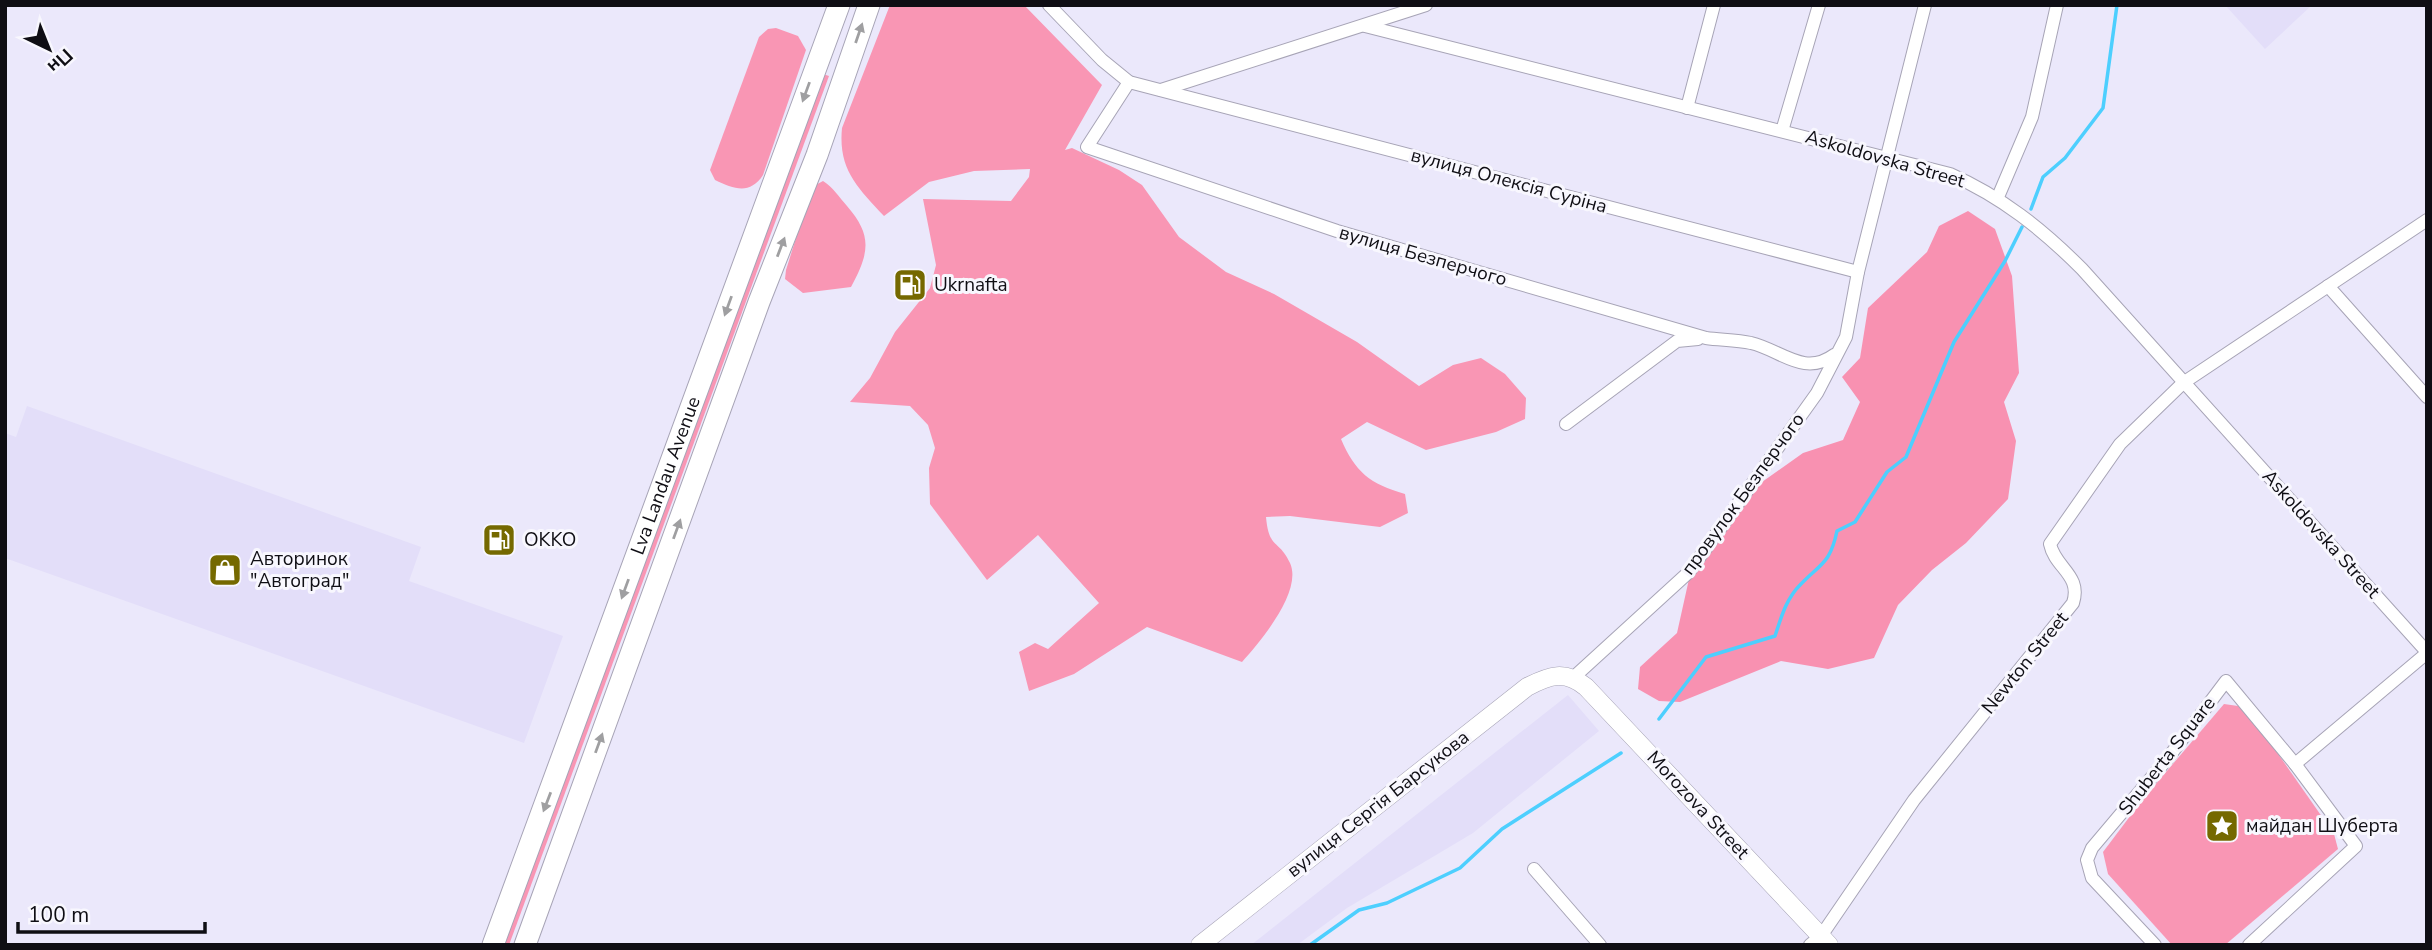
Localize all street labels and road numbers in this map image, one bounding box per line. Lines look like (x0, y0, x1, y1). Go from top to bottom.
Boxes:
street label: Askoldovska Street (1802, 124, 1968, 194)
street label: вулиця Олексія Суріна (1408, 142, 1610, 220)
street label: вулиця Безперчого (1336, 220, 1510, 292)
street label: Lva Landau Avenue (625, 393, 707, 558)
street label: провулок Безперчого (1675, 408, 1811, 580)
street label: Askoldovska Street (2256, 464, 2386, 604)
street label: Newton Street (1976, 606, 2075, 720)
street label: Shuberta Square (2113, 691, 2221, 821)
street label: вулиця Сергія Барсукова (1281, 725, 1475, 883)
street label: Morozova Street (1641, 745, 1755, 865)

